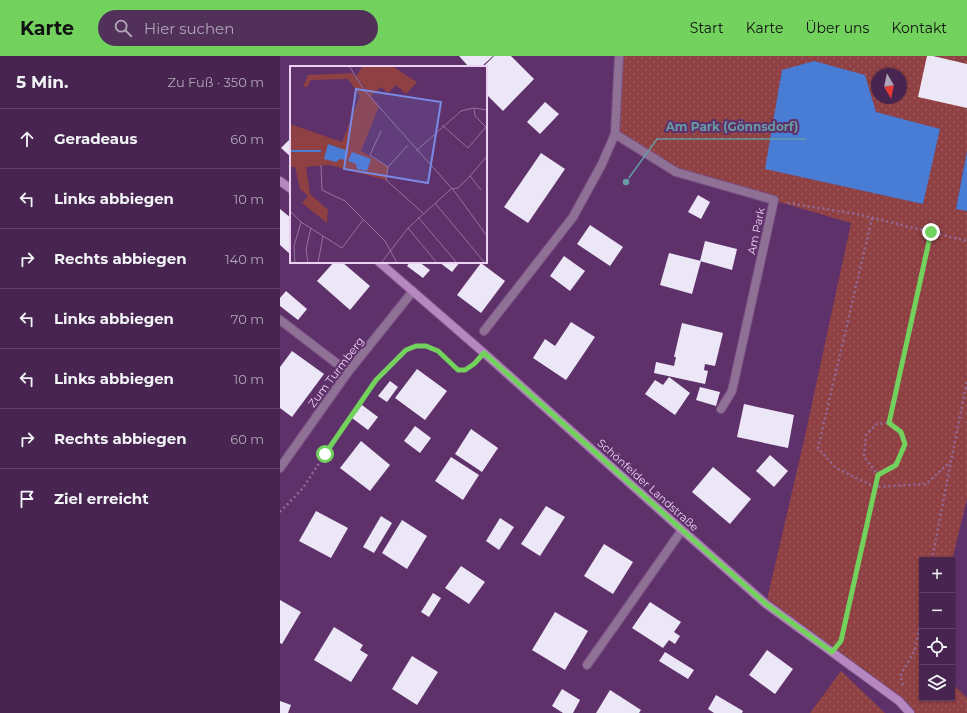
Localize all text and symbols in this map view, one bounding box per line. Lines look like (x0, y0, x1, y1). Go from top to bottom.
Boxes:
search box (98, 10, 378, 46)
text: Karte (20, 17, 74, 40)
icon: search (112, 17, 134, 39)
text: Hier suchen (144, 19, 234, 38)
text: Start (690, 19, 724, 37)
text: Karte (746, 19, 783, 37)
text: Über uns (805, 19, 869, 37)
text: Kontakt (891, 19, 947, 37)
inset map (290, 66, 487, 263)
north arrow (871, 68, 907, 104)
text: 5 Min. (16, 72, 68, 92)
text: Zu Fuß · 350 m (168, 74, 264, 90)
callout: Am Park (Gönnsdorf) (657, 115, 806, 139)
text: Am Park (Gönnsdorf) (665, 119, 798, 134)
icon: ahead (16, 128, 38, 150)
text: Geradeaus (54, 129, 137, 148)
text: 60 m (230, 131, 264, 147)
icon: left (16, 188, 38, 210)
text: Links abbiegen (54, 189, 174, 208)
text: 10 m (234, 191, 264, 207)
street label: Am Park (744, 206, 768, 256)
route end (922, 223, 940, 241)
icon: right (16, 248, 38, 270)
text: Rechts abbiegen (54, 249, 187, 268)
text: 140 m (225, 251, 264, 267)
icon: left (16, 308, 38, 330)
text: Links abbiegen (54, 309, 174, 328)
text: 70 m (231, 311, 264, 327)
street label: Zum Turmberg (305, 334, 367, 410)
icon: left (16, 368, 38, 390)
text: Links abbiegen (54, 369, 174, 388)
text: 10 m (234, 371, 264, 387)
icon: right (16, 428, 38, 450)
text: Rechts abbiegen (54, 429, 187, 448)
text: 60 m (230, 431, 264, 447)
street label: Schönfelder Landstraße (594, 436, 702, 534)
route start (316, 445, 334, 463)
icon: arrive (16, 488, 38, 510)
text: Ziel erreicht (54, 489, 149, 508)
map controls (919, 557, 955, 701)
button: + (919, 557, 955, 593)
button: − (919, 593, 955, 629)
button: locate (919, 629, 955, 665)
button: layers (919, 665, 955, 701)

